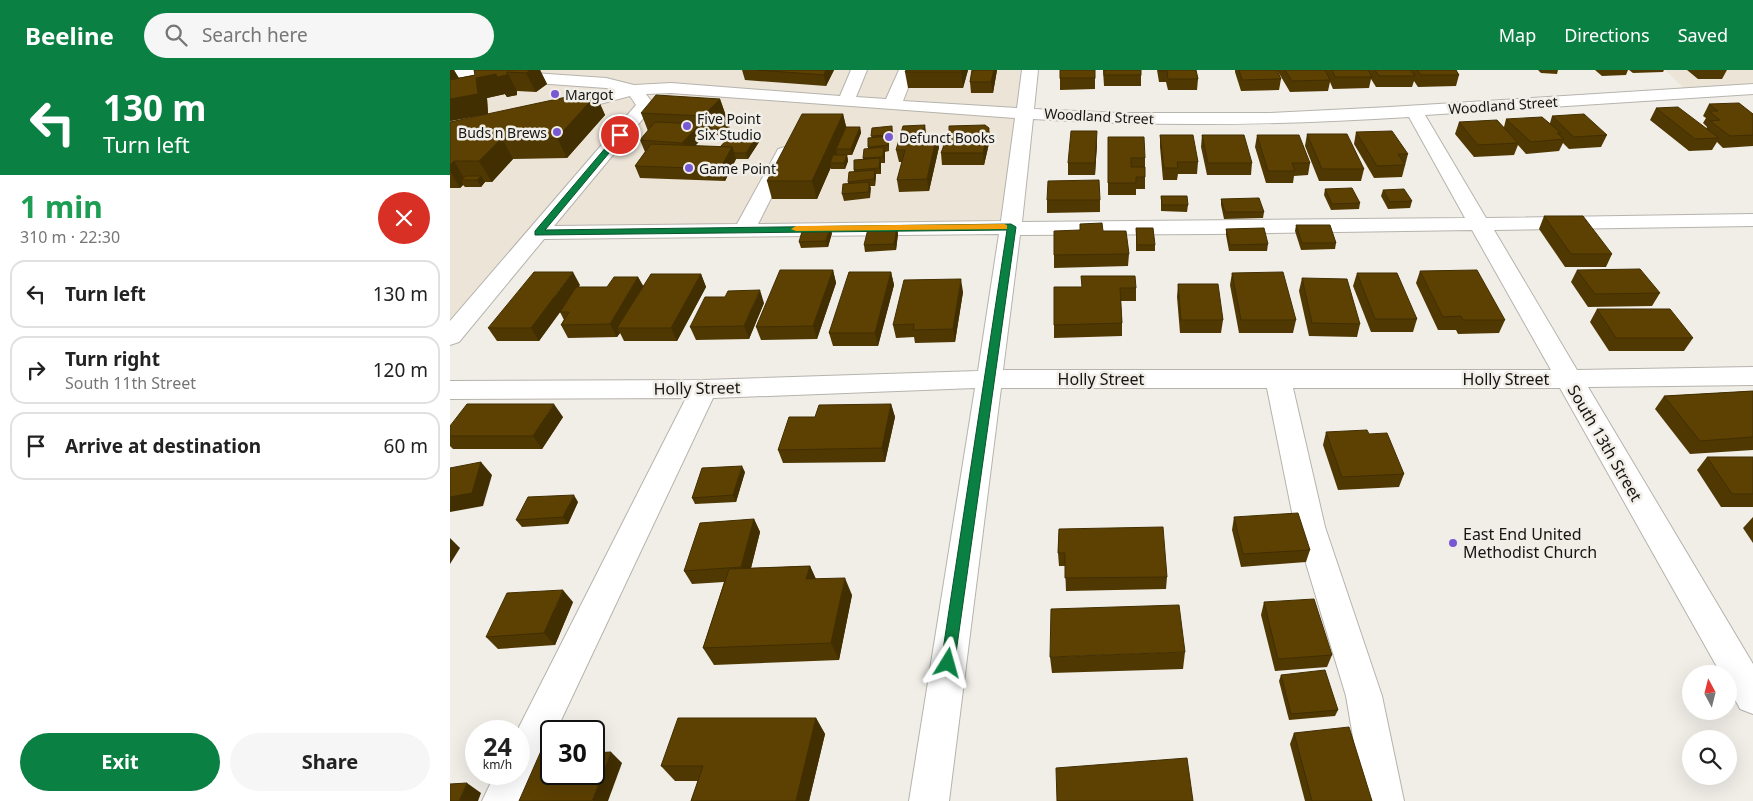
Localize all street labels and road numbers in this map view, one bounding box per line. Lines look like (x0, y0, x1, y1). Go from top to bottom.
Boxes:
street label: Woodland Street (1448, 92, 1558, 118)
street label: Woodland Street (1044, 104, 1154, 128)
street label: Holly Street (1058, 368, 1145, 390)
street label: Holly Street (1463, 368, 1550, 390)
street label: Holly Street (653, 376, 741, 400)
street label: South 13th Street (1563, 381, 1647, 505)

